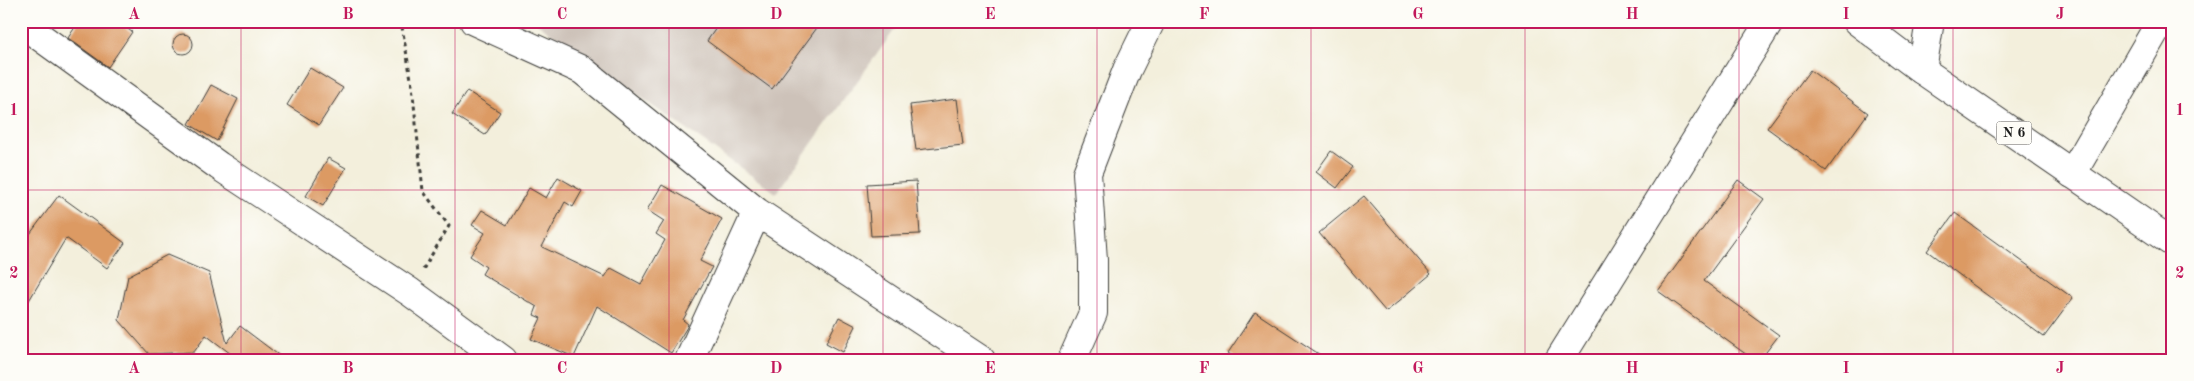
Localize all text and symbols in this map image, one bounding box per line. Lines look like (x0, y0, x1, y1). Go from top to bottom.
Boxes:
text: A (128, 7, 140, 23)
text: B (342, 7, 354, 23)
text: C (557, 7, 567, 23)
text: D (770, 7, 782, 23)
text: E (984, 7, 996, 23)
text: F (1199, 7, 1210, 23)
text: G (1412, 7, 1424, 23)
text: H (1625, 7, 1639, 23)
text: I (1842, 7, 1850, 23)
text: J (2056, 7, 2065, 23)
text: 1 (9, 103, 19, 119)
text: 1 (2175, 103, 2185, 119)
road number: N 6 (1996, 122, 2032, 144)
text: 2 (9, 266, 19, 282)
text: 2 (2175, 266, 2185, 282)
text: A (128, 361, 140, 377)
text: B (342, 361, 354, 377)
text: C (557, 361, 567, 377)
text: D (770, 361, 782, 377)
text: E (984, 361, 996, 377)
text: F (1199, 361, 1210, 377)
text: G (1412, 361, 1424, 377)
text: H (1625, 361, 1639, 377)
text: I (1842, 361, 1850, 377)
text: J (2056, 361, 2065, 377)

